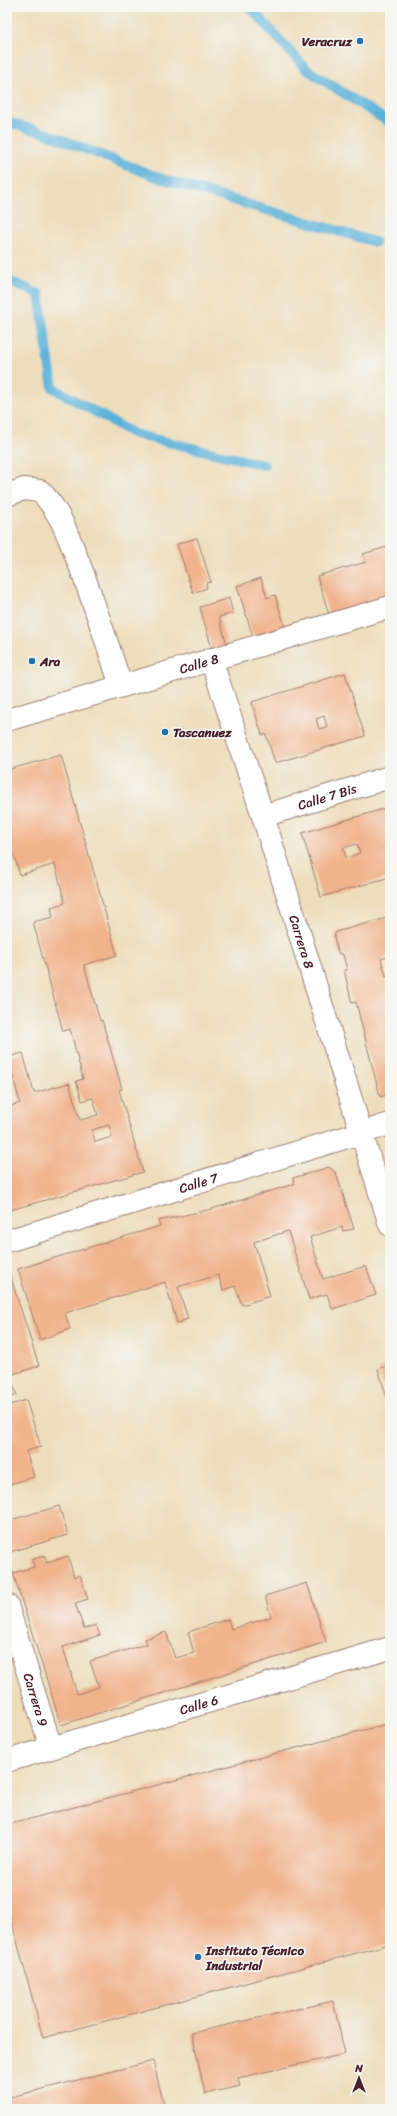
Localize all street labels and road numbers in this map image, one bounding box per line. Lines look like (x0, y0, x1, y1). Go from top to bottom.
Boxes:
street label: Calle 8 (176, 647, 221, 680)
street label: Calle 7 Bis (295, 776, 360, 816)
street label: Carrera 8 (283, 912, 321, 972)
street label: Calle 7 (176, 1165, 222, 1199)
street label: Carrera 9 (17, 1670, 55, 1729)
street label: Calle 6 (177, 1688, 221, 1721)

